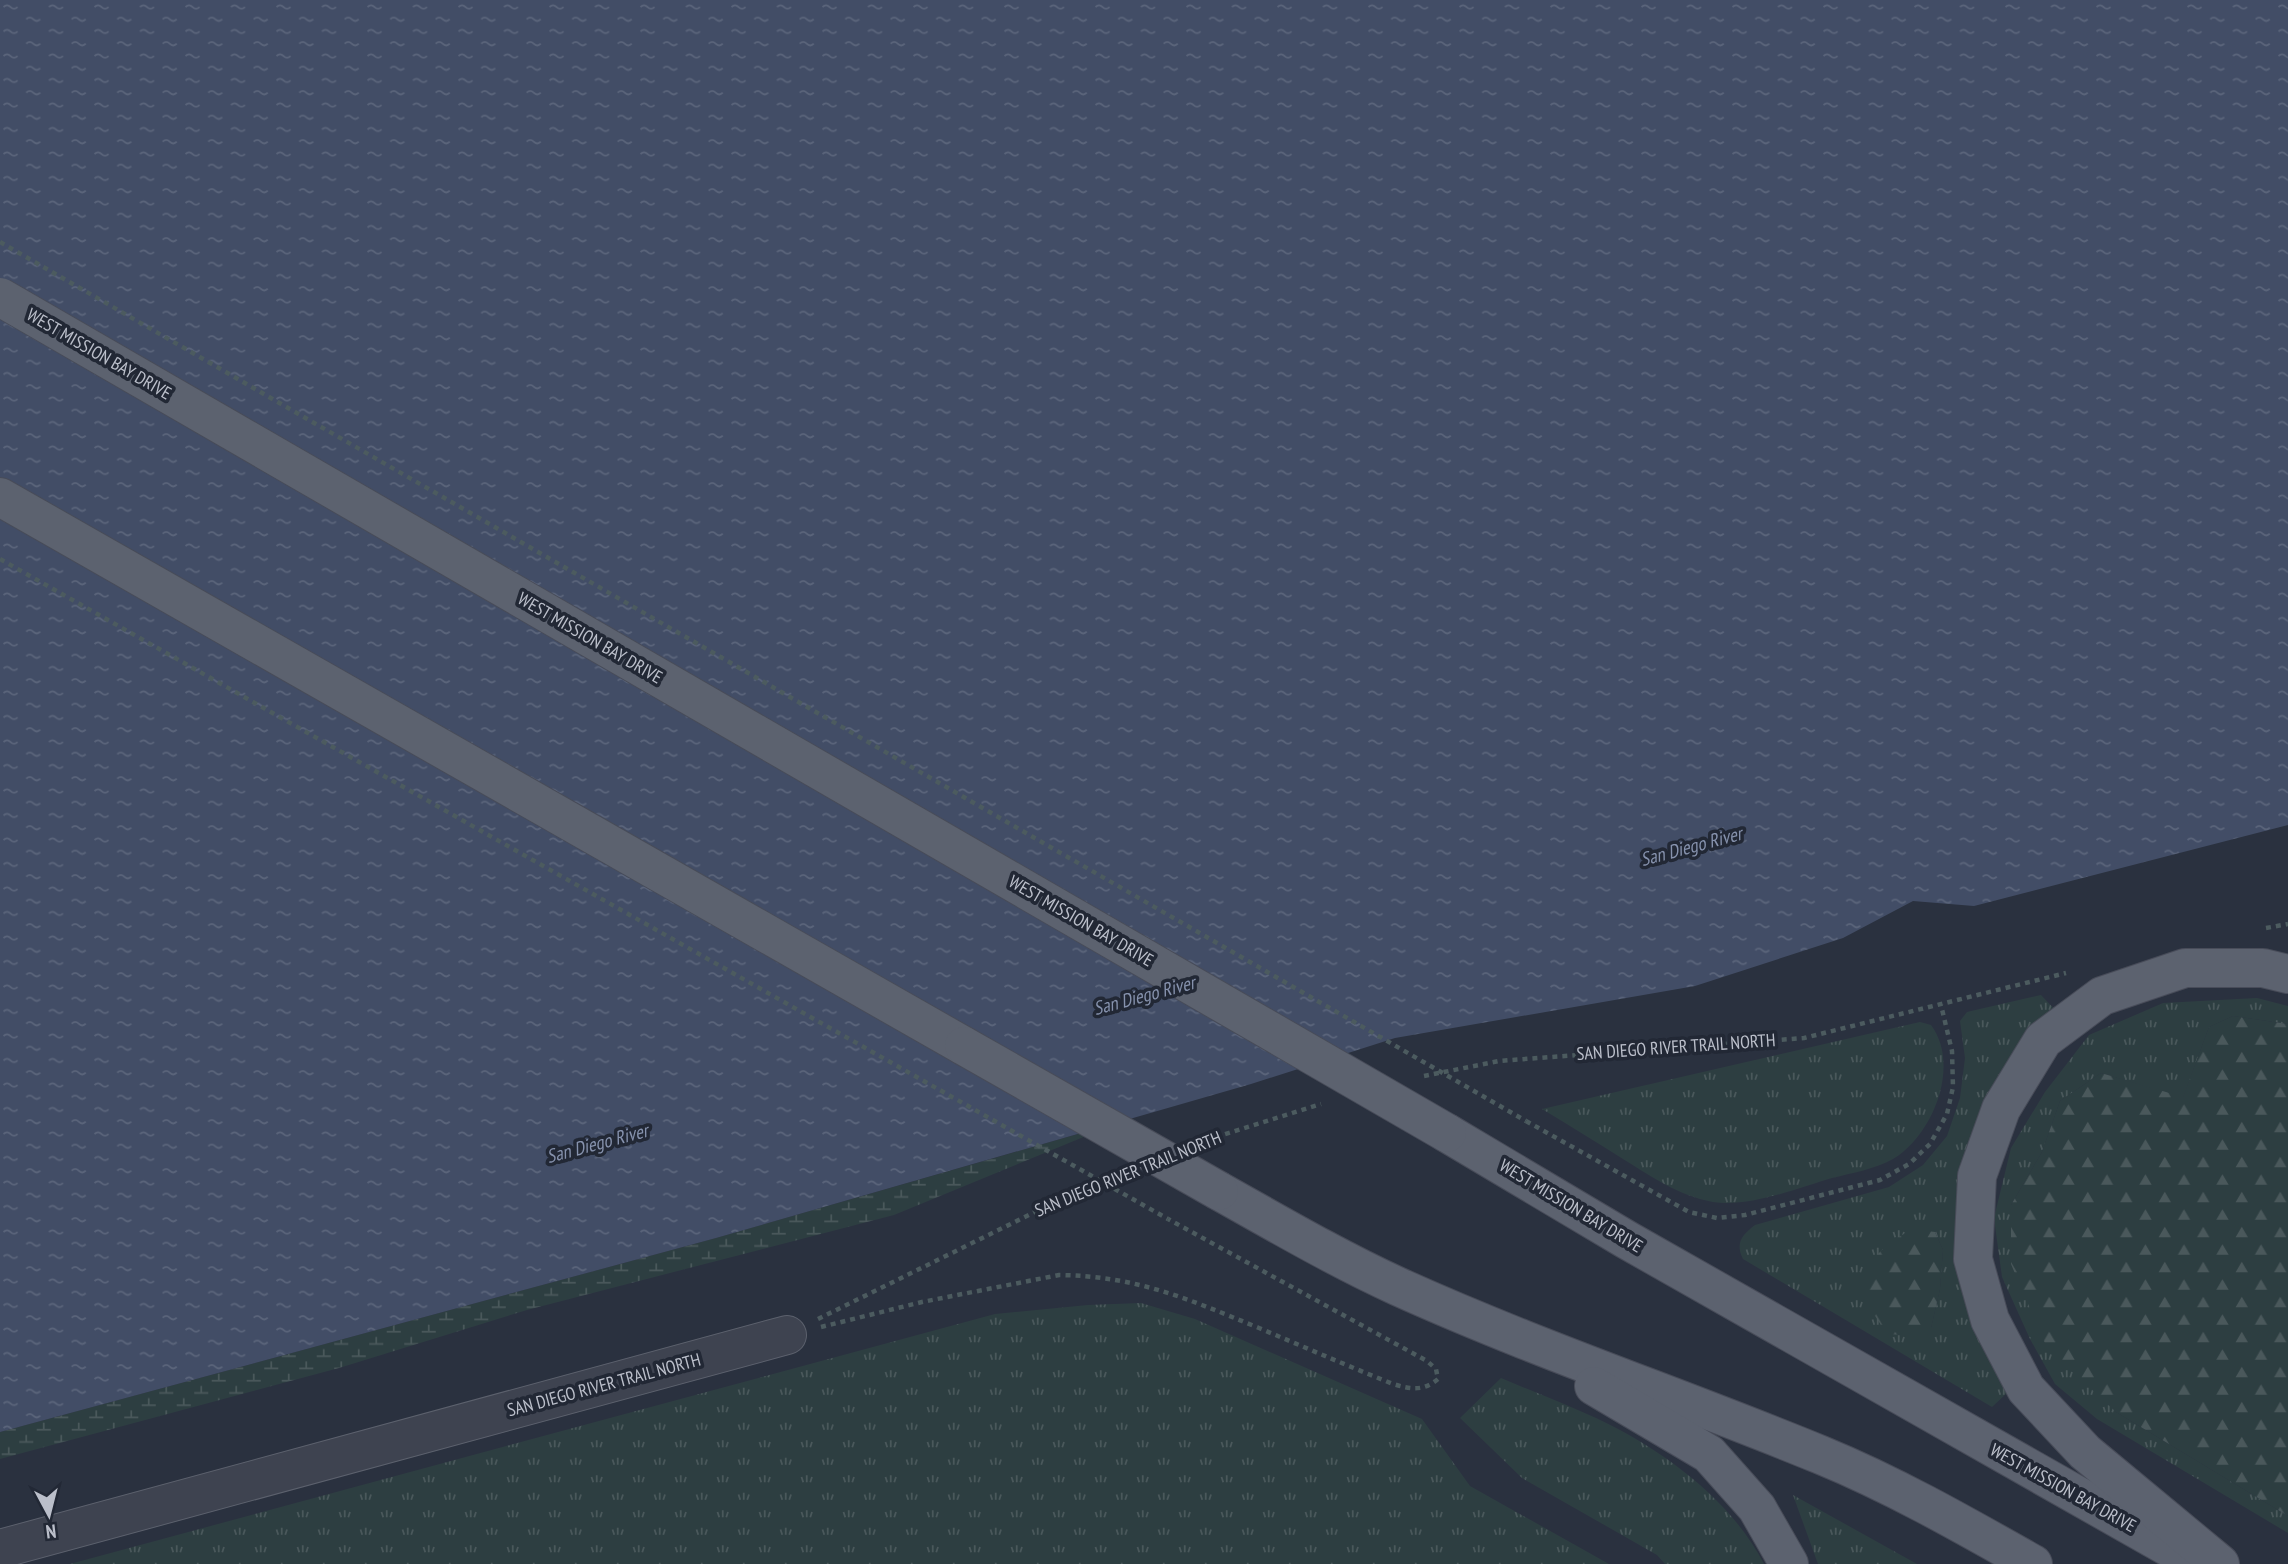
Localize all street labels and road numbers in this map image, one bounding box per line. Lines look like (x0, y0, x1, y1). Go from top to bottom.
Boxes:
street label: WEST MISSION BAY DRIVE (23, 303, 176, 404)
street label: WEST MISSION BAY DRIVE (514, 587, 667, 688)
street label: WEST MISSION BAY DRIVE (1005, 870, 1158, 971)
street label: SAN DIEGO RIVER TRAIL NORTH (1576, 1028, 1776, 1065)
street label: SAN DIEGO RIVER TRAIL NORTH (1031, 1126, 1224, 1222)
street label: WEST MISSION BAY DRIVE (1495, 1154, 1647, 1258)
street label: SAN DIEGO RIVER TRAIL NORTH (505, 1348, 703, 1421)
street label: WEST MISSION BAY DRIVE (1986, 1438, 2140, 1537)

